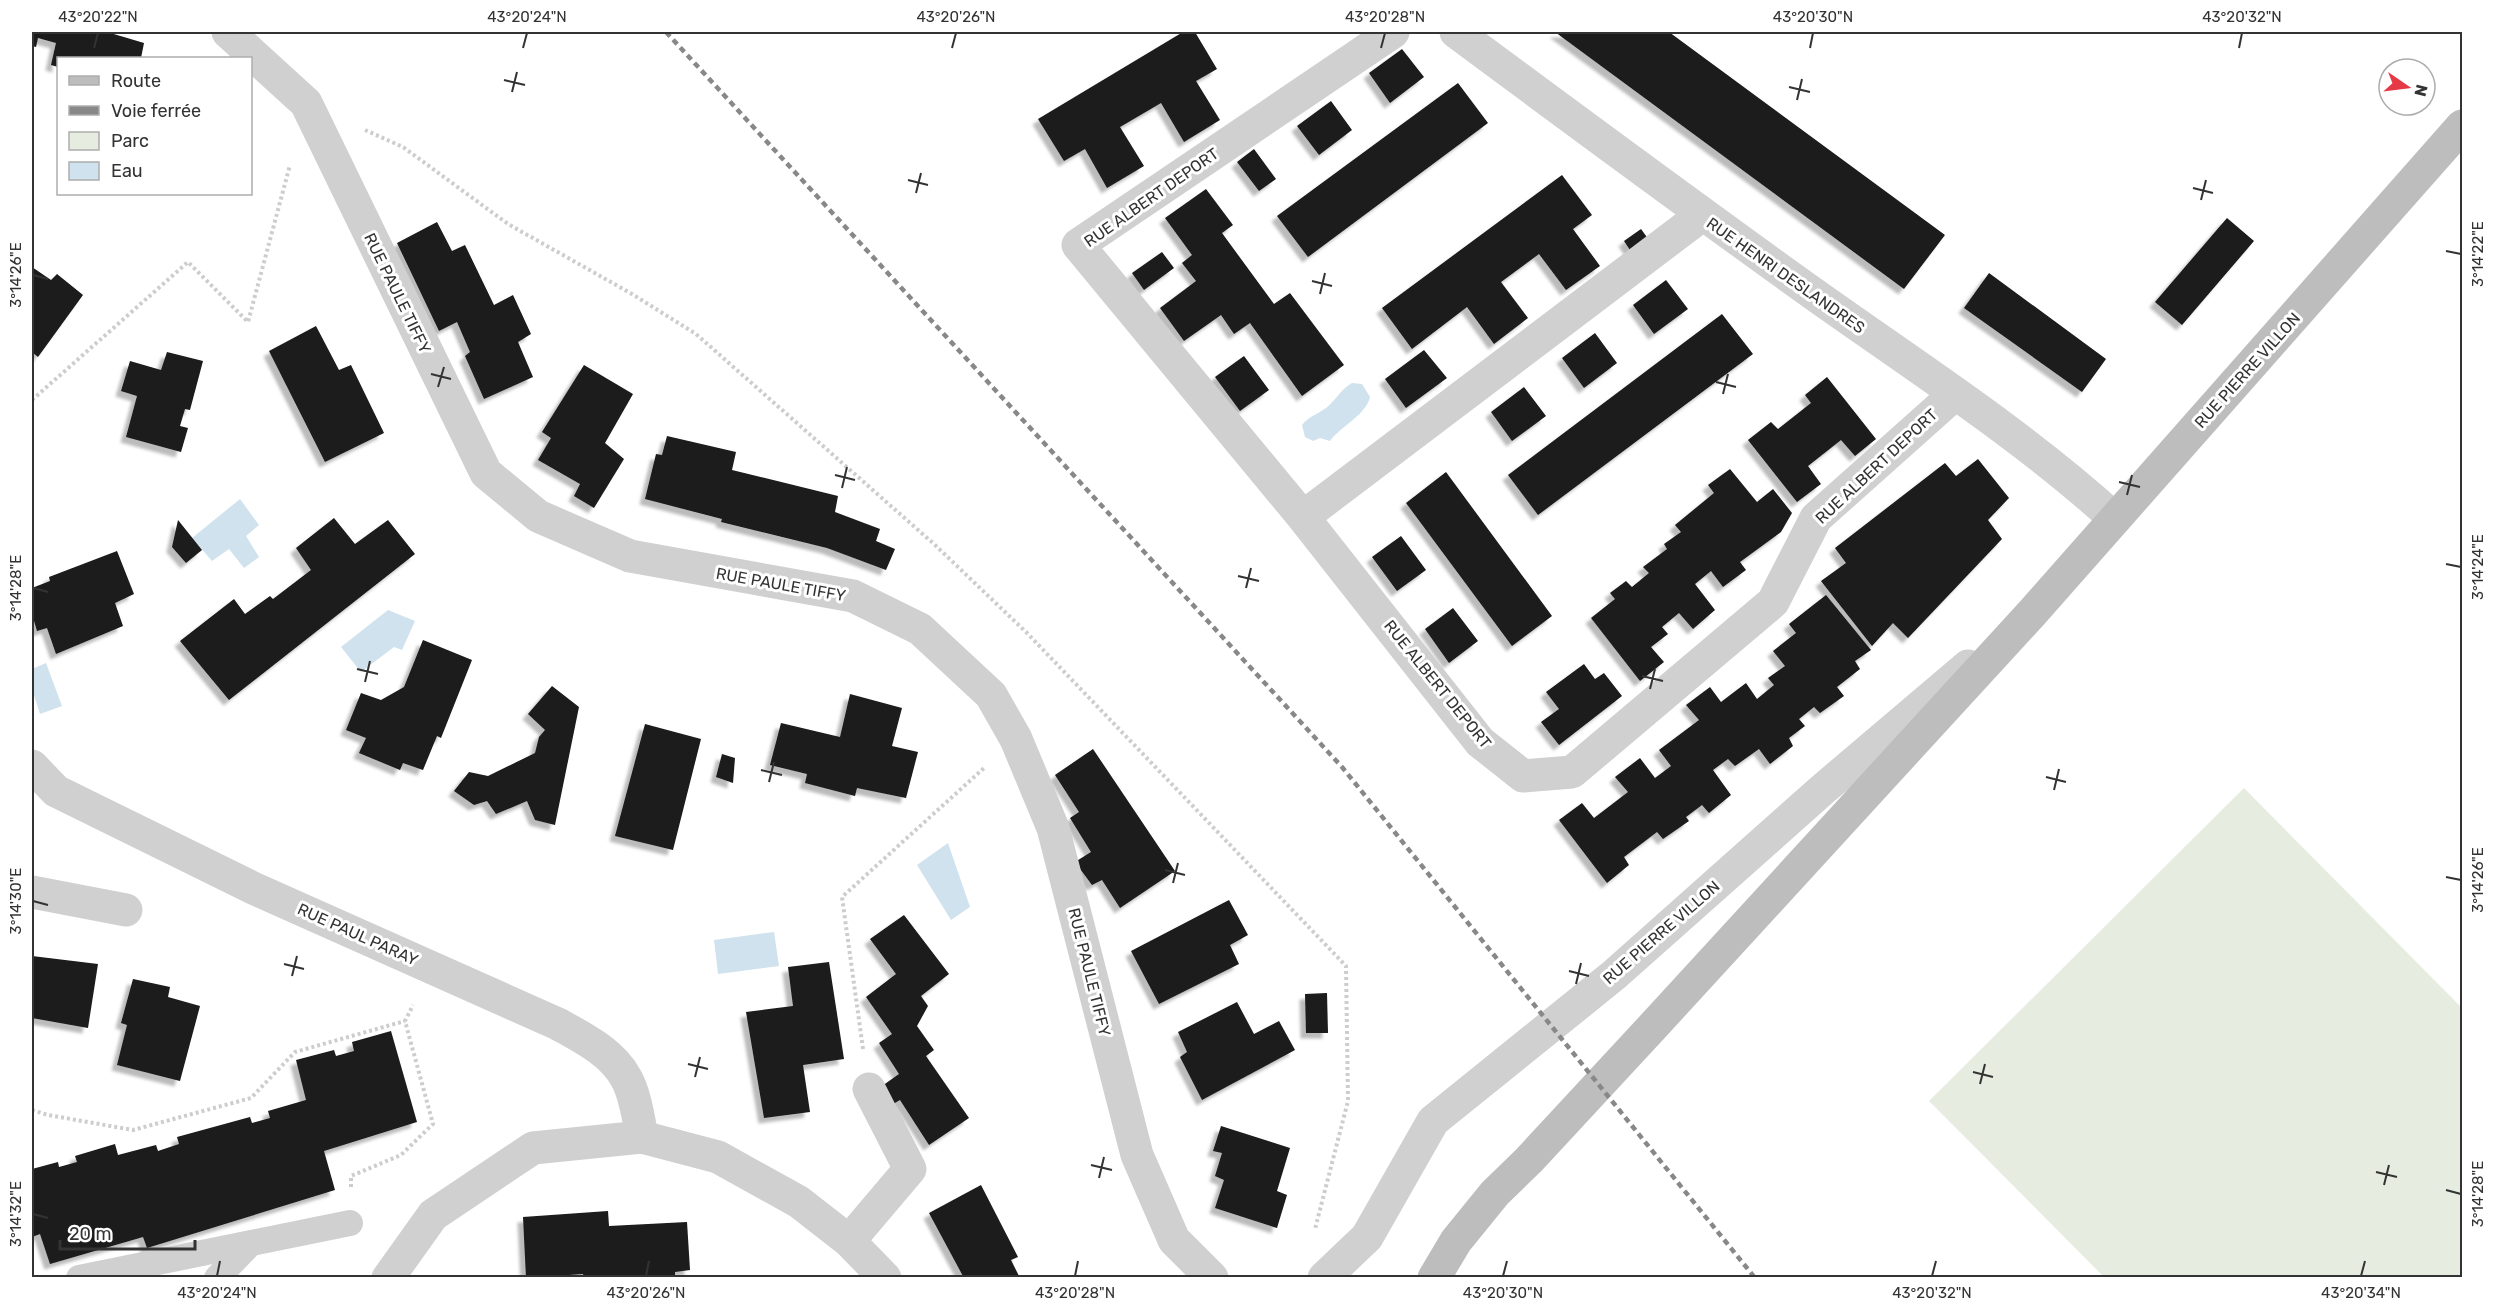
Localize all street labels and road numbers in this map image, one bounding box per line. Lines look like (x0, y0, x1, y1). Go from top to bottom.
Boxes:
street label: RUE ALBERT DEPORT (1080, 144, 1222, 251)
street label: RUE HENRI DESLANDRES (1703, 213, 1869, 337)
street label: RUE PAULE TIFFY (360, 230, 435, 357)
street label: RUE PIERRE VILLON (2191, 309, 2304, 432)
street label: RUE ALBERT DEPORT (1812, 405, 1941, 528)
street label: RUE PAULE TIFFY (714, 564, 847, 605)
street label: RUE ALBERT DEPORT (1380, 616, 1495, 752)
street label: RUE PIERRE VILLON (1599, 877, 1724, 988)
street label: RUE PAUL PARAY (295, 899, 421, 970)
street label: RUE PAULE TIFFY (1064, 906, 1115, 1038)

